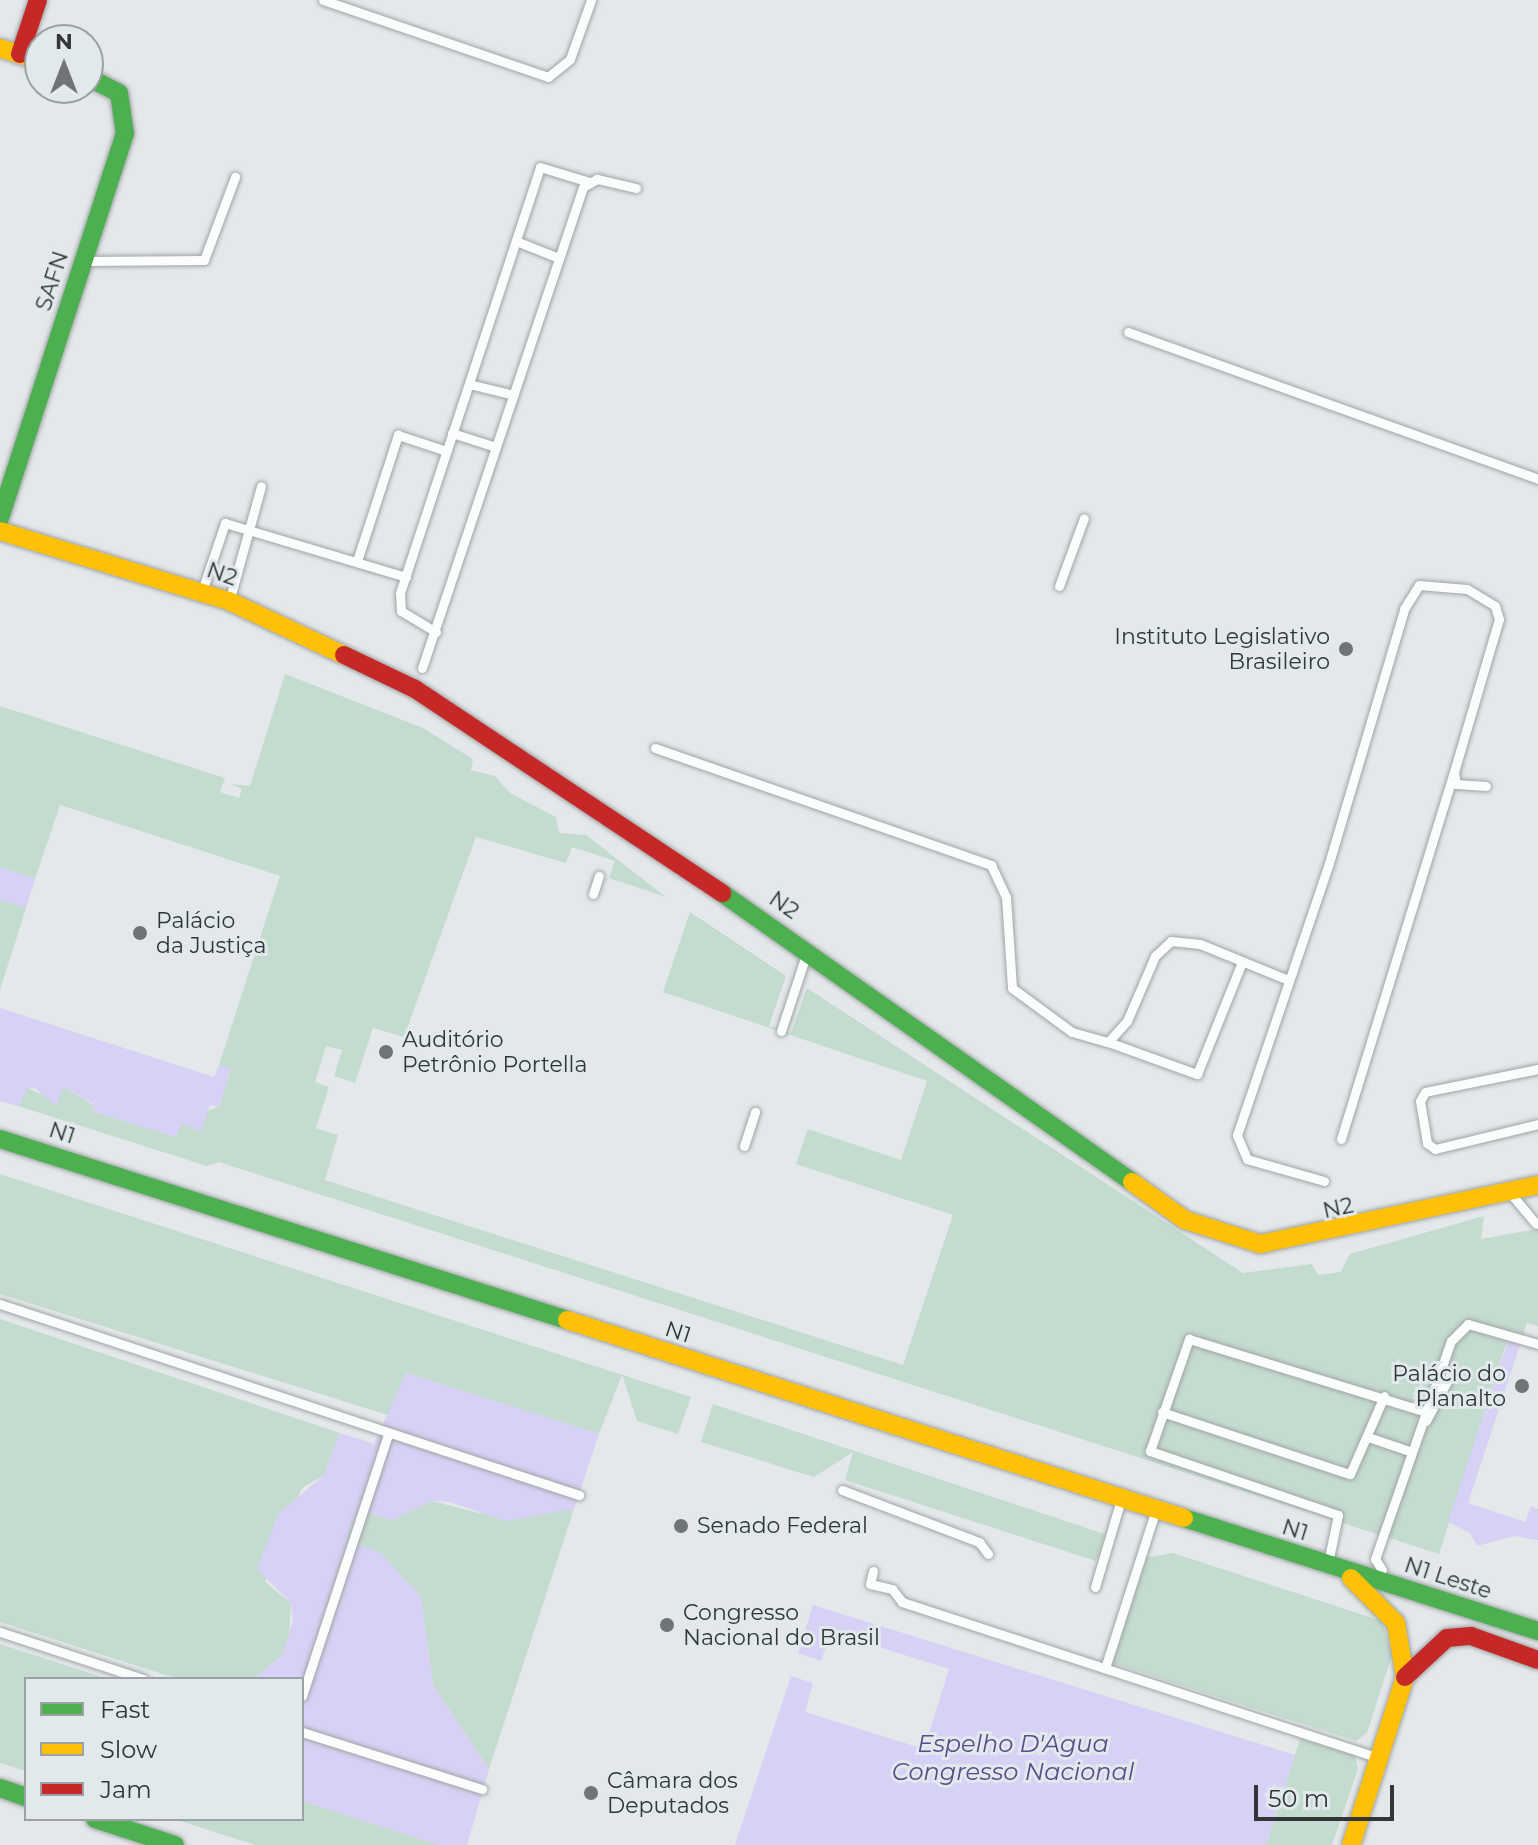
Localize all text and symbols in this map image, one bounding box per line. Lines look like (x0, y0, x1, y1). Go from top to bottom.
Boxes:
north arrow (24, 24, 104, 104)
text: N (55, 28, 73, 55)
street label: SAFN (30, 248, 74, 314)
street label: N2 (203, 557, 241, 591)
place label: Instituto Legislativo Brasileiro (1114, 623, 1330, 674)
marker: Instituto Legislativo Brasileiro (1337, 640, 1355, 658)
street label: N2 (764, 885, 804, 925)
place label: Palácio da Justiça (156, 907, 266, 958)
marker: Palácio da Justiça (131, 924, 149, 942)
place label: Auditório Petrônio Portella (402, 1026, 587, 1078)
marker: Auditório Petrônio Portella (377, 1043, 395, 1061)
street label: N1 (46, 1116, 78, 1150)
street label: N2 (1320, 1192, 1356, 1224)
street label: N1 (662, 1315, 694, 1349)
place label: Palácio do Planalto (1392, 1360, 1506, 1412)
marker: Palácio do Planalto (1513, 1377, 1531, 1395)
place label: Senado Federal (697, 1513, 868, 1539)
street label: N1 (1279, 1514, 1311, 1546)
marker: Senado Federal (672, 1517, 690, 1535)
street label: N1 Leste (1401, 1552, 1495, 1604)
place label: Congresso Nacional do Brasil (683, 1599, 880, 1650)
marker: Congresso Nacional do Brasil (658, 1616, 676, 1634)
legend (24, 1677, 304, 1821)
text: Fast (100, 1695, 150, 1724)
water label: Espelho D'Agua Congresso Nacional (892, 1730, 1134, 1786)
text: Slow (100, 1735, 157, 1764)
place label: Câmara dos Deputados (607, 1767, 738, 1818)
scale bar (1258, 1769, 1398, 1819)
text: Jam (100, 1775, 152, 1804)
marker: Câmara dos Deputados (582, 1784, 600, 1802)
text: 50 m (1268, 1784, 1329, 1813)

